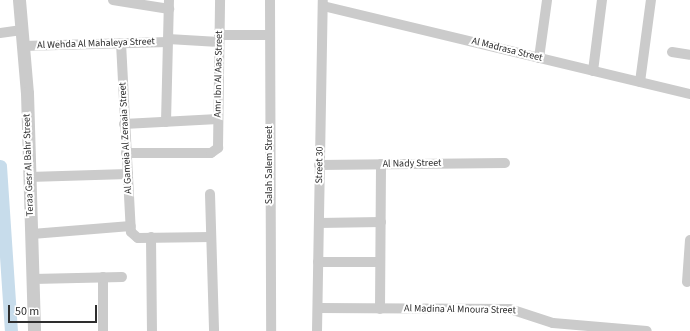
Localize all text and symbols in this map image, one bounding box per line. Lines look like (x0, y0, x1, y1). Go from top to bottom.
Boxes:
street label: Amr Ibn Al Aas Street (212, 31, 226, 117)
street label: Al Madrasa Street (470, 35, 544, 65)
street label: Al Wehda Al Mahaleya Street (37, 36, 155, 52)
street label: Al Gameia Al Zeraaia Street (117, 82, 135, 194)
street label: Teraa Gesr Al Bahr Street (21, 114, 37, 216)
street label: Salah Salem Street (264, 126, 276, 204)
street label: Street 30 (314, 146, 326, 184)
street label: Al Nady Street (383, 157, 441, 171)
scale bar (10, 297, 99, 323)
text: 50 m (15, 303, 39, 320)
street label: Al Madina Al Mnoura Street (404, 303, 516, 317)

